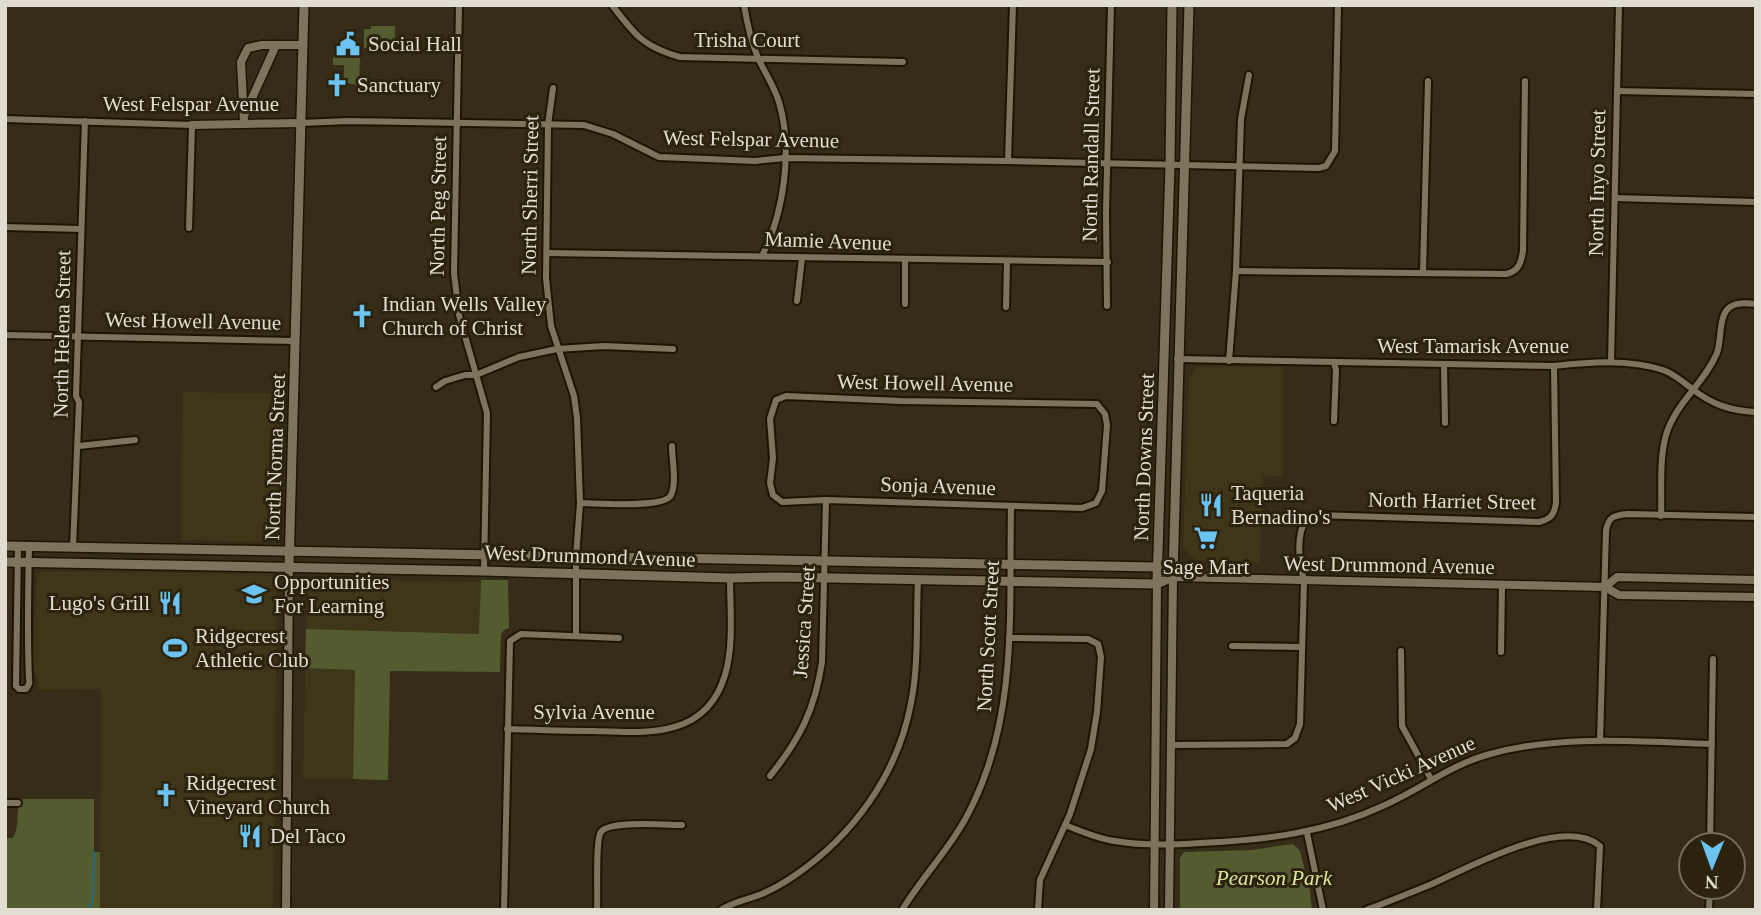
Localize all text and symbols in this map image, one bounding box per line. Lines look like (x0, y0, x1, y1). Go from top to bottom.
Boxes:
street label: Trisha Court (694, 28, 800, 52)
public building icon: Social Hall (334, 30, 362, 58)
place label: Social Hall (368, 32, 462, 56)
street label: North Randall Street (1077, 68, 1105, 242)
church icon: Sanctuary (323, 71, 351, 99)
place label: Sanctuary (357, 73, 441, 97)
street label: West Felspar Avenue (103, 92, 279, 116)
street label: North Inyo Street (1584, 109, 1610, 257)
street label: North Sherri Street (517, 115, 543, 275)
street label: West Felspar Avenue (663, 125, 839, 153)
street label: North Peg Street (425, 136, 451, 276)
street label: Mamie Avenue (764, 227, 892, 255)
street label: North Helena Street (49, 250, 75, 418)
place label: Indian Wells Valley Church of Christ (382, 292, 547, 340)
church icon: Indian Wells Valley Church of Christ (348, 302, 376, 330)
street label: West Howell Avenue (105, 307, 281, 335)
street label: West Tamarisk Avenue (1377, 334, 1569, 358)
street label: West Howell Avenue (837, 369, 1013, 397)
street label: North Downs Street (1129, 372, 1159, 541)
street label: North Norma Street (260, 373, 290, 541)
street label: Sonja Avenue (880, 472, 996, 500)
place label: Taqueria Bernadino's (1231, 481, 1330, 529)
street label: North Harriet Street (1368, 488, 1536, 514)
restaurant icon: Taqueria Bernadino's (1197, 491, 1225, 519)
supermarket icon: Sage Mart (1192, 524, 1220, 552)
street label: West Drummond Avenue (484, 540, 696, 572)
street label: West Drummond Avenue (1283, 551, 1495, 579)
place label: Sage Mart (1163, 555, 1250, 579)
street label: North Scott Street (972, 559, 1004, 712)
street label: Jessica Street (788, 565, 820, 679)
place label: Opportunities For Learning (274, 570, 390, 618)
school or university icon: Opportunities For Learning (240, 580, 268, 608)
restaurant icon: Lugo's Grill (156, 589, 184, 617)
place label: Lugo's Grill (49, 591, 150, 615)
place label: Ridgecrest Athletic Club (195, 624, 309, 672)
sports icon: Ridgecrest Athletic Club (161, 634, 189, 662)
street label: Sylvia Avenue (533, 700, 655, 724)
street label: West Vicki Avenue (1323, 731, 1479, 817)
place label: Ridgecrest Vineyard Church (186, 771, 330, 819)
church icon: Ridgecrest Vineyard Church (152, 781, 180, 809)
restaurant icon: Del Taco (236, 822, 264, 850)
place label: Del Taco (270, 824, 346, 848)
north arrow (1677, 831, 1747, 901)
park label: Pearson Park (1215, 866, 1333, 890)
text: N (1704, 872, 1719, 893)

